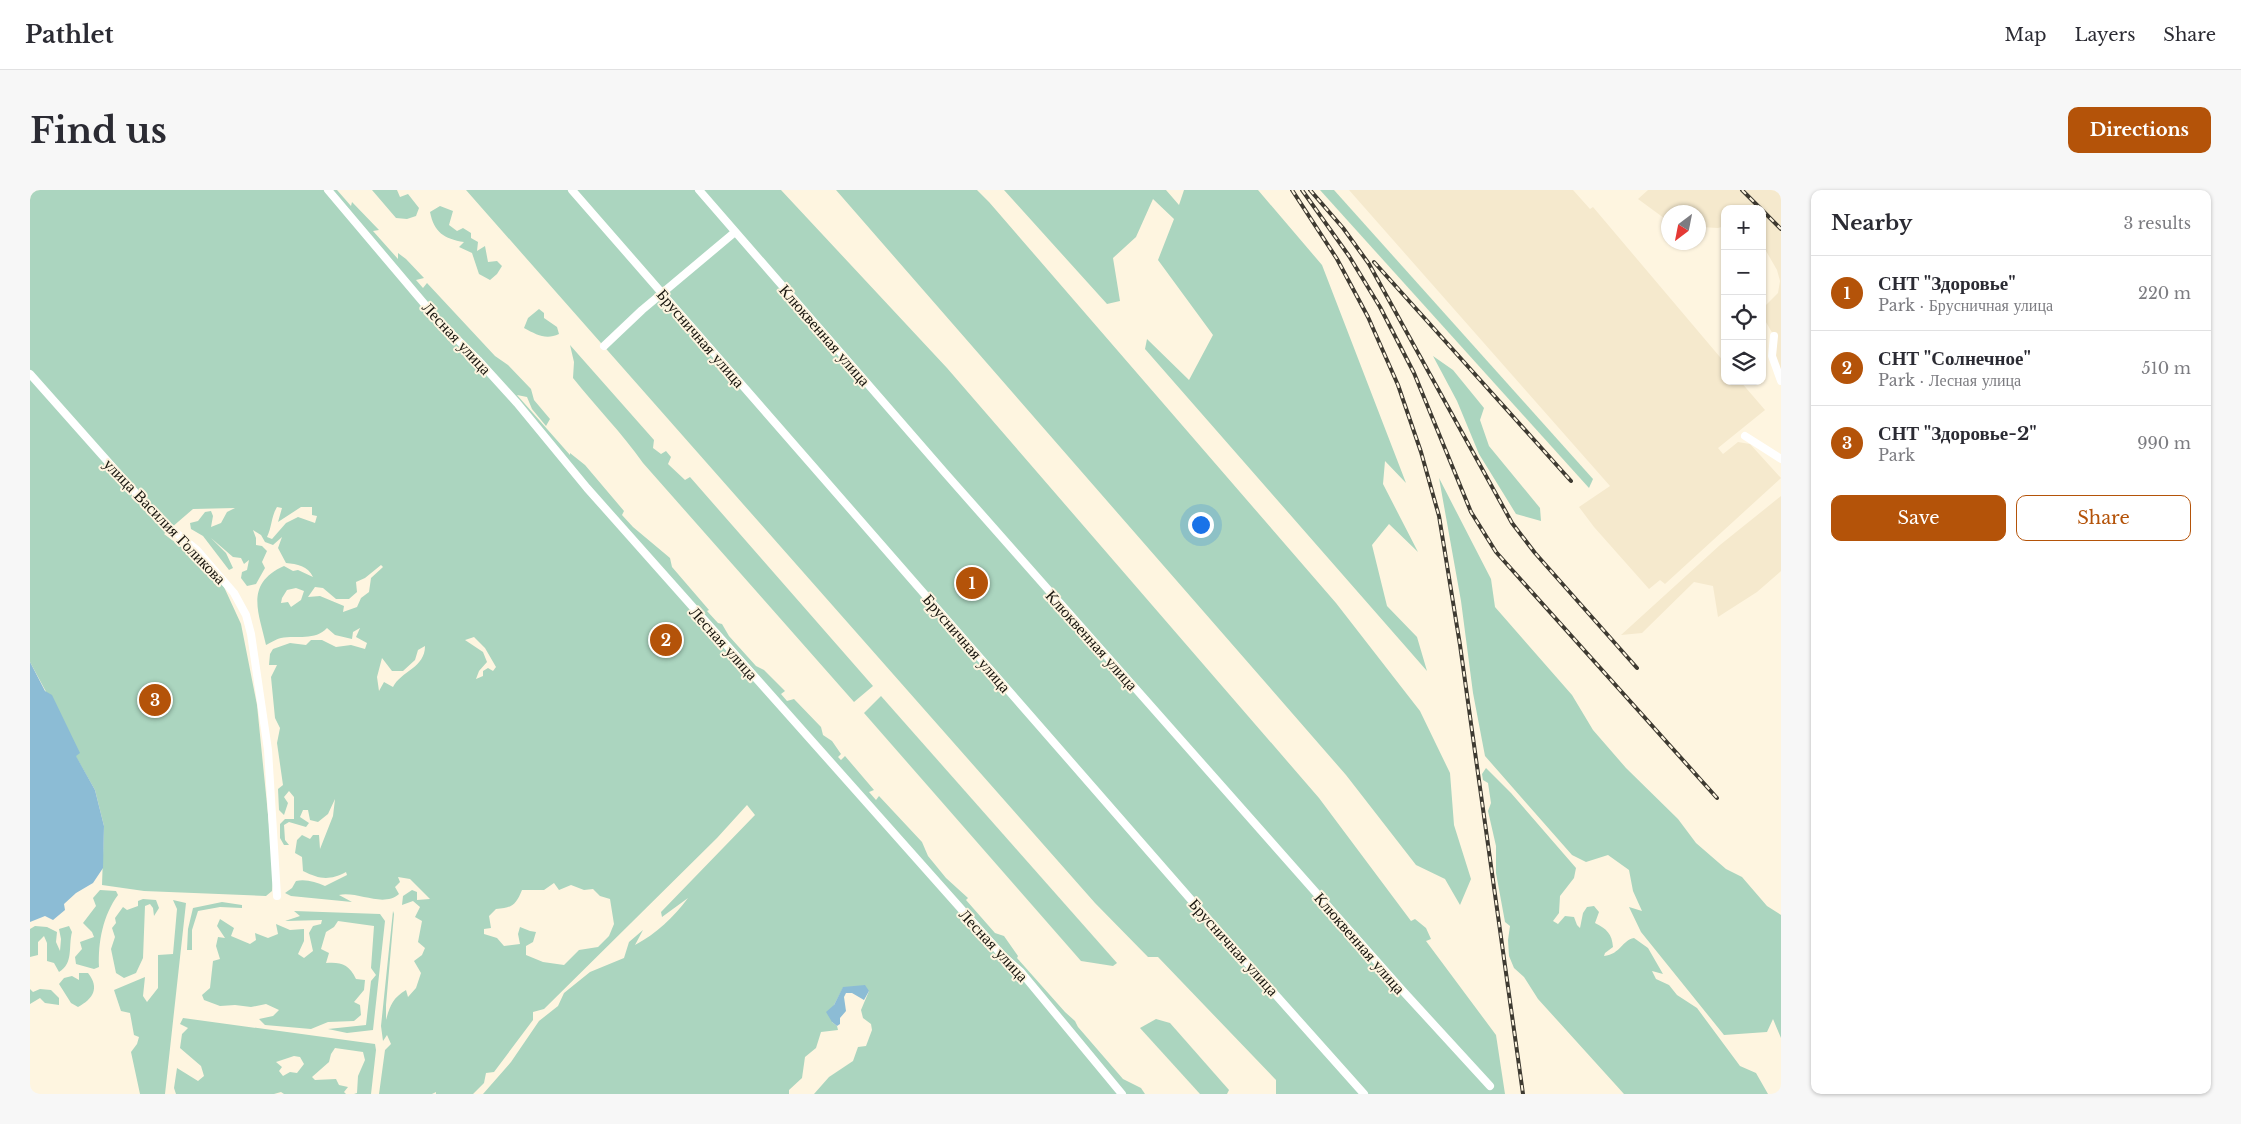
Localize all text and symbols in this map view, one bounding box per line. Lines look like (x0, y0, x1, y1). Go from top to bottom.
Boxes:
text: Pathlet (25, 20, 114, 49)
text: Map (2005, 24, 2046, 46)
text: Layers (2074, 24, 2135, 46)
text: Share (2163, 24, 2216, 46)
button: Directions (2068, 107, 2211, 153)
text: Find us (30, 109, 167, 152)
north arrow (1661, 205, 1706, 250)
map controls (1721, 205, 1766, 385)
button: + (1721, 205, 1766, 250)
text: Nearby (1831, 210, 1912, 236)
text: 3 results (2123, 213, 2191, 233)
button: − (1721, 250, 1766, 295)
text: СНТ "Здоровье" (1878, 272, 2016, 295)
street label: Клюквенная улица (775, 280, 875, 390)
text: 1 (1844, 283, 1850, 303)
text: 220 m (2138, 283, 2191, 303)
street label: Брусничная улица (653, 285, 749, 391)
button: locate (1721, 295, 1766, 340)
text: Park · Брусничная улица (1878, 295, 2053, 315)
street label: Лесная улица (418, 297, 496, 379)
button: layers (1721, 340, 1766, 385)
text: СНТ "Солнечное" (1878, 347, 2031, 370)
text: 2 (1842, 358, 1852, 378)
text: 510 m (2142, 358, 2191, 378)
text: Park · Лесная улица (1878, 370, 2021, 390)
text: СНТ "Здоровье-2" (1878, 422, 2037, 445)
text: 3 (1842, 433, 1852, 453)
text: 990 m (2137, 433, 2191, 453)
text: Park (1878, 445, 1915, 465)
street label: улица Василия Голикова (100, 454, 230, 588)
button: Save (1831, 495, 2006, 541)
button: Share (2016, 495, 2191, 541)
your location (1188, 512, 1214, 538)
pin: 1 (956, 564, 988, 602)
street label: Клюквенная улица (1042, 586, 1142, 694)
street label: Брусничная улица (919, 590, 1015, 696)
street label: Лесная улица (686, 602, 762, 684)
pin: 2 (650, 621, 682, 659)
pin: 3 (139, 681, 171, 719)
street label: Клюквенная улица (1310, 888, 1410, 998)
street label: Брусничная улица (1185, 894, 1283, 1000)
street label: Лесная улица (955, 904, 1033, 986)

